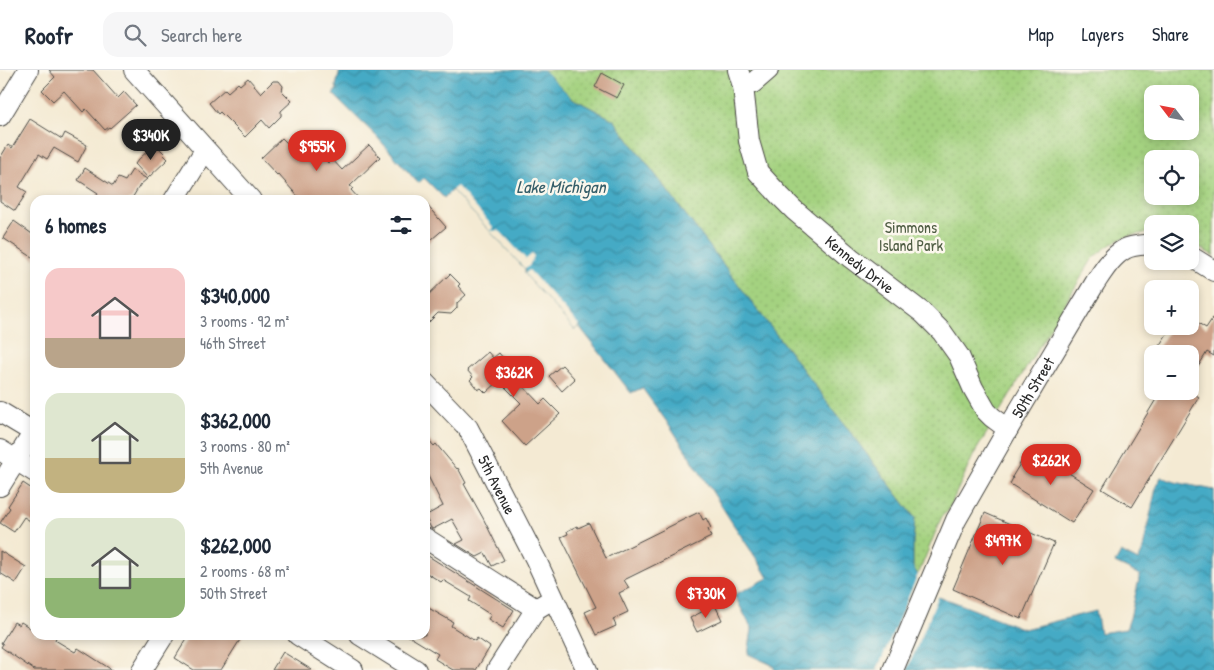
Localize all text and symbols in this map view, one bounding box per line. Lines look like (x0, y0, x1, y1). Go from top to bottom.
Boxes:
search box (103, 12, 453, 57)
text: Roofr (25, 19, 73, 51)
icon: search (121, 21, 149, 49)
text: Search here (161, 22, 242, 48)
text: Map (1028, 22, 1054, 47)
text: Layers (1082, 22, 1124, 47)
text: Share (1152, 22, 1189, 47)
north arrow (1144, 85, 1199, 140)
map controls (1144, 85, 1199, 400)
pin: $340K (116, 118, 186, 161)
text: $340K (133, 124, 169, 146)
pin: $955K (282, 129, 352, 172)
text: $955K (299, 135, 335, 157)
button: locate (1144, 150, 1199, 205)
water label: Lake Michigan (516, 174, 607, 199)
text: 6 homes (45, 211, 106, 240)
icon: filters (387, 211, 415, 239)
button: layers (1144, 215, 1199, 270)
park label: Simmons Island Park (879, 216, 944, 256)
street label: Kennedy Drive (821, 230, 899, 299)
button: + (1144, 280, 1199, 335)
text: $340,000 (200, 281, 270, 310)
icon: home (85, 288, 145, 348)
text: 3 rooms · 92 m² (200, 310, 289, 332)
text: 46th Street (200, 332, 266, 354)
button: − (1144, 345, 1199, 400)
street label: 50th Street (1006, 352, 1060, 422)
pin: $362K (479, 356, 549, 398)
text: $362K (495, 361, 533, 383)
text: $362,000 (200, 406, 271, 435)
icon: home (85, 413, 145, 473)
text: 3 rooms · 80 m² (200, 435, 290, 457)
pin: $262K (1016, 444, 1086, 486)
text: $262K (1032, 449, 1070, 471)
street label: 5th Avenue (473, 451, 522, 518)
text: 5th Avenue (200, 457, 263, 479)
pin: $497K (968, 524, 1038, 566)
text: $497K (985, 529, 1021, 551)
text: $262,000 (200, 531, 271, 560)
icon: home (85, 538, 145, 598)
text: 2 rooms · 68 m² (200, 560, 289, 582)
pin: $730K (671, 576, 741, 619)
text: 50th Street (200, 582, 267, 604)
text: $730K (687, 582, 725, 604)

